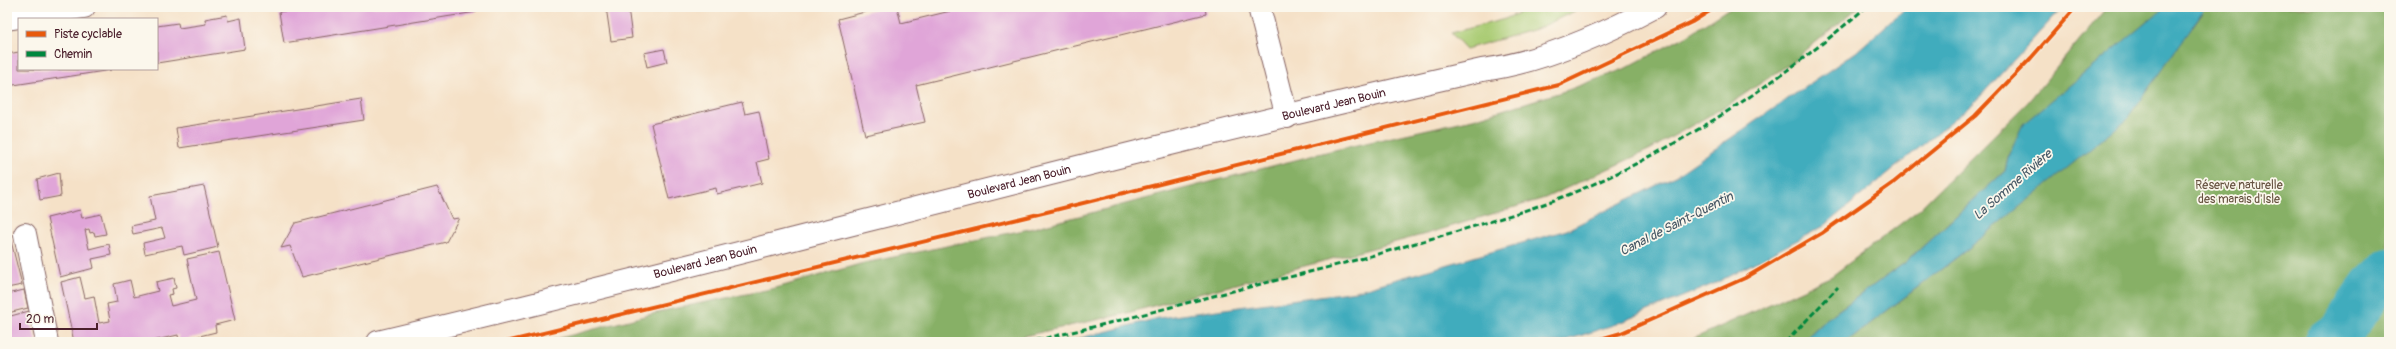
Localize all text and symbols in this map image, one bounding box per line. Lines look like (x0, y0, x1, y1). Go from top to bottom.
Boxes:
legend (18, 18, 158, 70)
text: Piste cyclable (54, 27, 122, 42)
text: Chemin (54, 47, 93, 62)
street label: Boulevard Jean Bouin (1281, 85, 1387, 124)
water label: La Somme Rivière (1970, 145, 2056, 223)
street label: Boulevard Jean Bouin (966, 162, 1073, 203)
park label: Réserve naturelle des marais d'Isle (2195, 178, 2283, 207)
water label: Canal de Saint-Quentin (1617, 188, 1736, 259)
street label: Boulevard Jean Bouin (652, 242, 759, 282)
scale bar (20, 305, 97, 331)
text: 20 m (26, 312, 55, 327)

